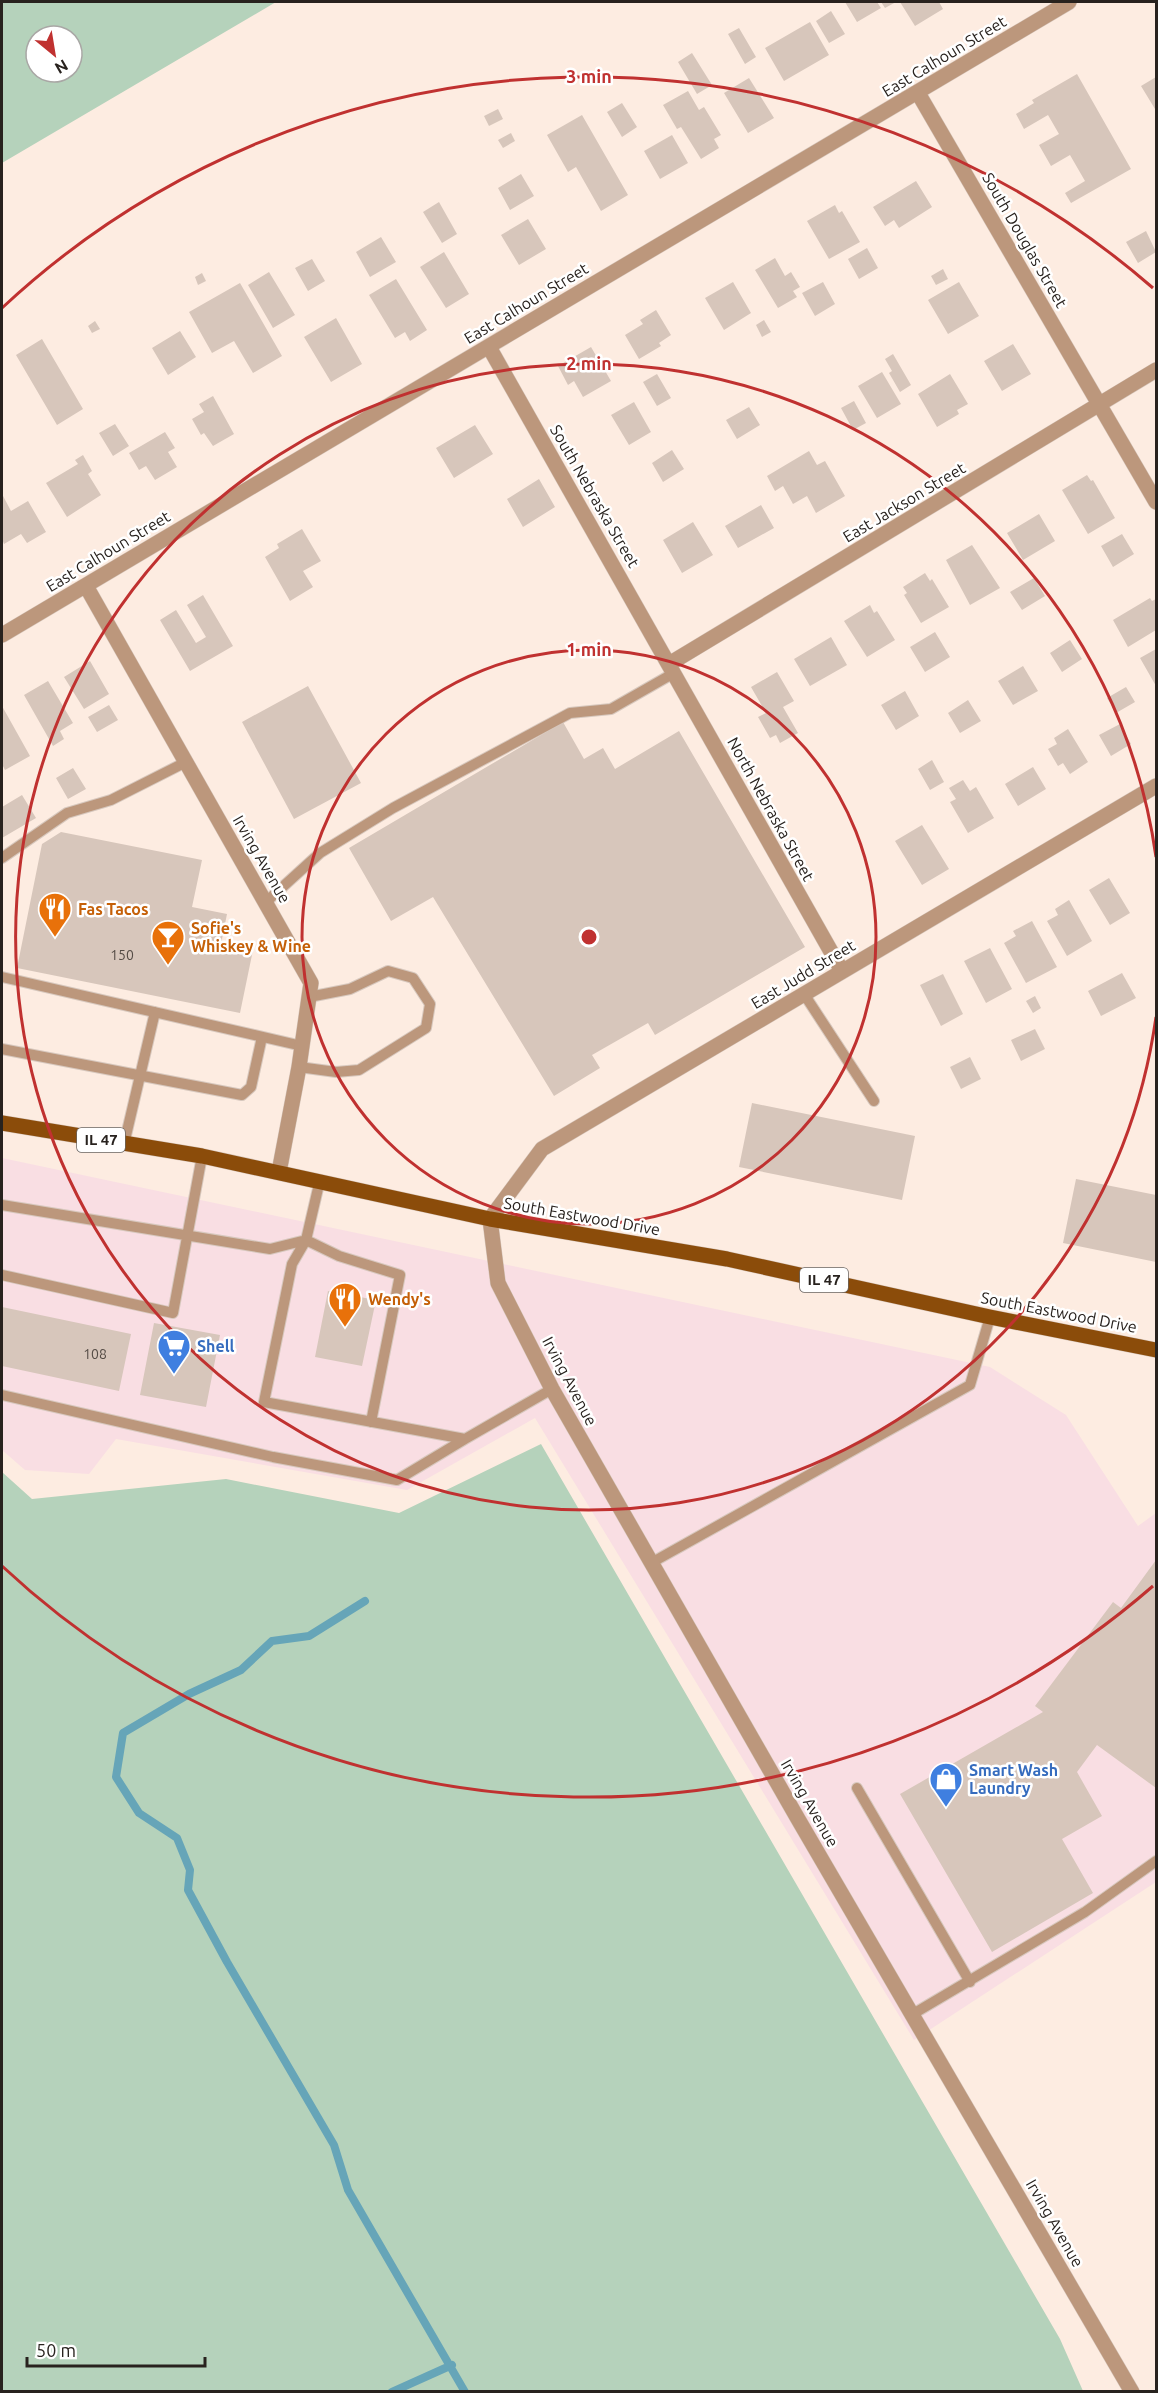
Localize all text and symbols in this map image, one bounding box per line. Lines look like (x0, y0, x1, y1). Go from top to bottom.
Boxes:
street label: East Calhoun Street (879, 12, 1010, 100)
north arrow (24, 24, 84, 84)
text: N (52, 56, 71, 78)
text: 3 min (566, 66, 612, 86)
street label: South Douglas Street (979, 169, 1071, 311)
street label: East Calhoun Street (461, 259, 592, 347)
text: 2 min (566, 353, 612, 373)
street label: South Nebraska Street (547, 422, 644, 571)
street label: East Jackson Street (840, 458, 969, 546)
street label: East Calhoun Street (43, 507, 174, 595)
text: 1 min (566, 639, 612, 659)
street label: North Nebraska Street (724, 734, 818, 885)
street label: Irving Avenue (230, 812, 294, 906)
restaurant icon: Fas Tacos (37, 891, 73, 938)
place label: Fas Tacos (78, 900, 149, 918)
bar icon: Sofie's Whiskey & Wine (150, 919, 186, 966)
place label: Sofie's Whiskey & Wine (191, 919, 311, 955)
centre of rings (579, 927, 599, 947)
street label: East Judd Street (748, 935, 859, 1012)
house number: 150 (110, 947, 134, 963)
road number: IL 47 (77, 1128, 125, 1152)
street label: South Eastwood Drive (502, 1193, 662, 1239)
road number: IL 47 (800, 1268, 848, 1292)
restaurant icon: Wendy's (327, 1281, 363, 1328)
street label: South Eastwood Drive (980, 1288, 1138, 1336)
place label: Wendy's (368, 1290, 431, 1308)
supermarket icon: Shell (156, 1328, 192, 1375)
street label: Irving Avenue (539, 1333, 601, 1429)
place label: Shell (197, 1337, 235, 1355)
house number: 108 (83, 1346, 107, 1362)
street label: Irving Avenue (778, 1756, 842, 1850)
shop icon: Smart Wash Laundry (928, 1761, 964, 1808)
place label: Smart Wash Laundry (969, 1761, 1058, 1797)
street label: Irving Avenue (1023, 2176, 1087, 2270)
scale bar (27, 2330, 206, 2368)
text: 50 m (36, 2340, 76, 2360)

